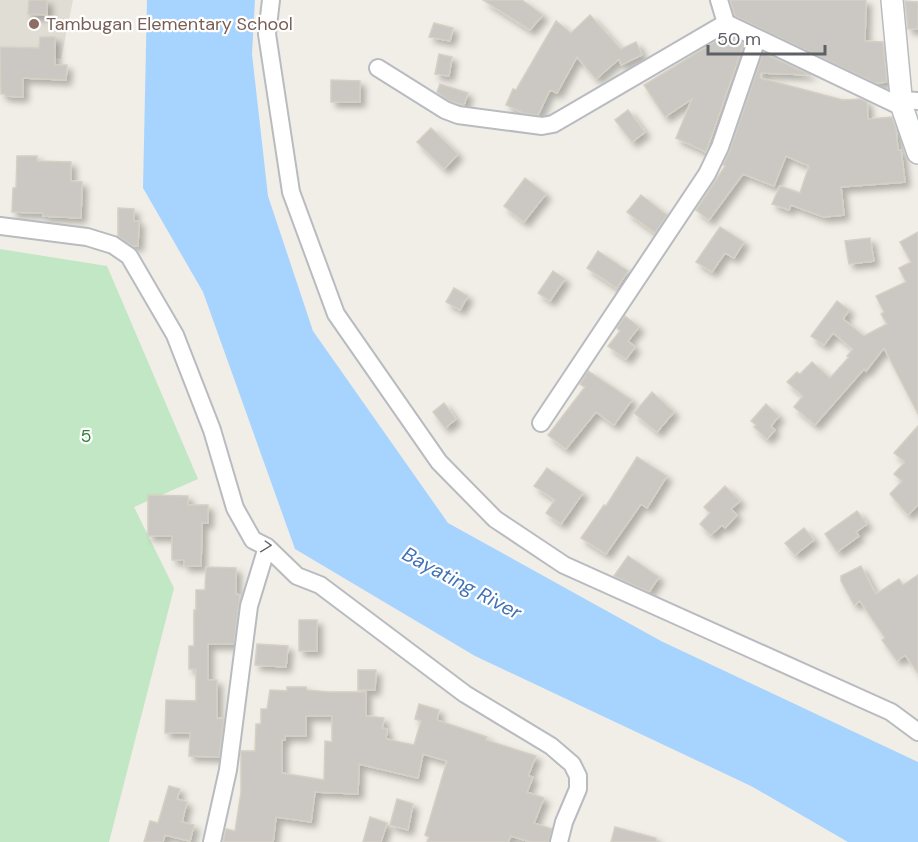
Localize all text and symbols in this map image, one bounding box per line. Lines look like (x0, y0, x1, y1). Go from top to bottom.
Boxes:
place label: Tambugan Elementary School (46, 12, 293, 36)
marker: Tambugan Elementary School (27, 17, 41, 31)
scale bar (708, 18, 825, 56)
text: 50 m (717, 27, 761, 51)
park label: 5 (81, 424, 91, 448)
street label: 7 (254, 535, 276, 561)
water label: Bayating River (398, 541, 527, 626)

